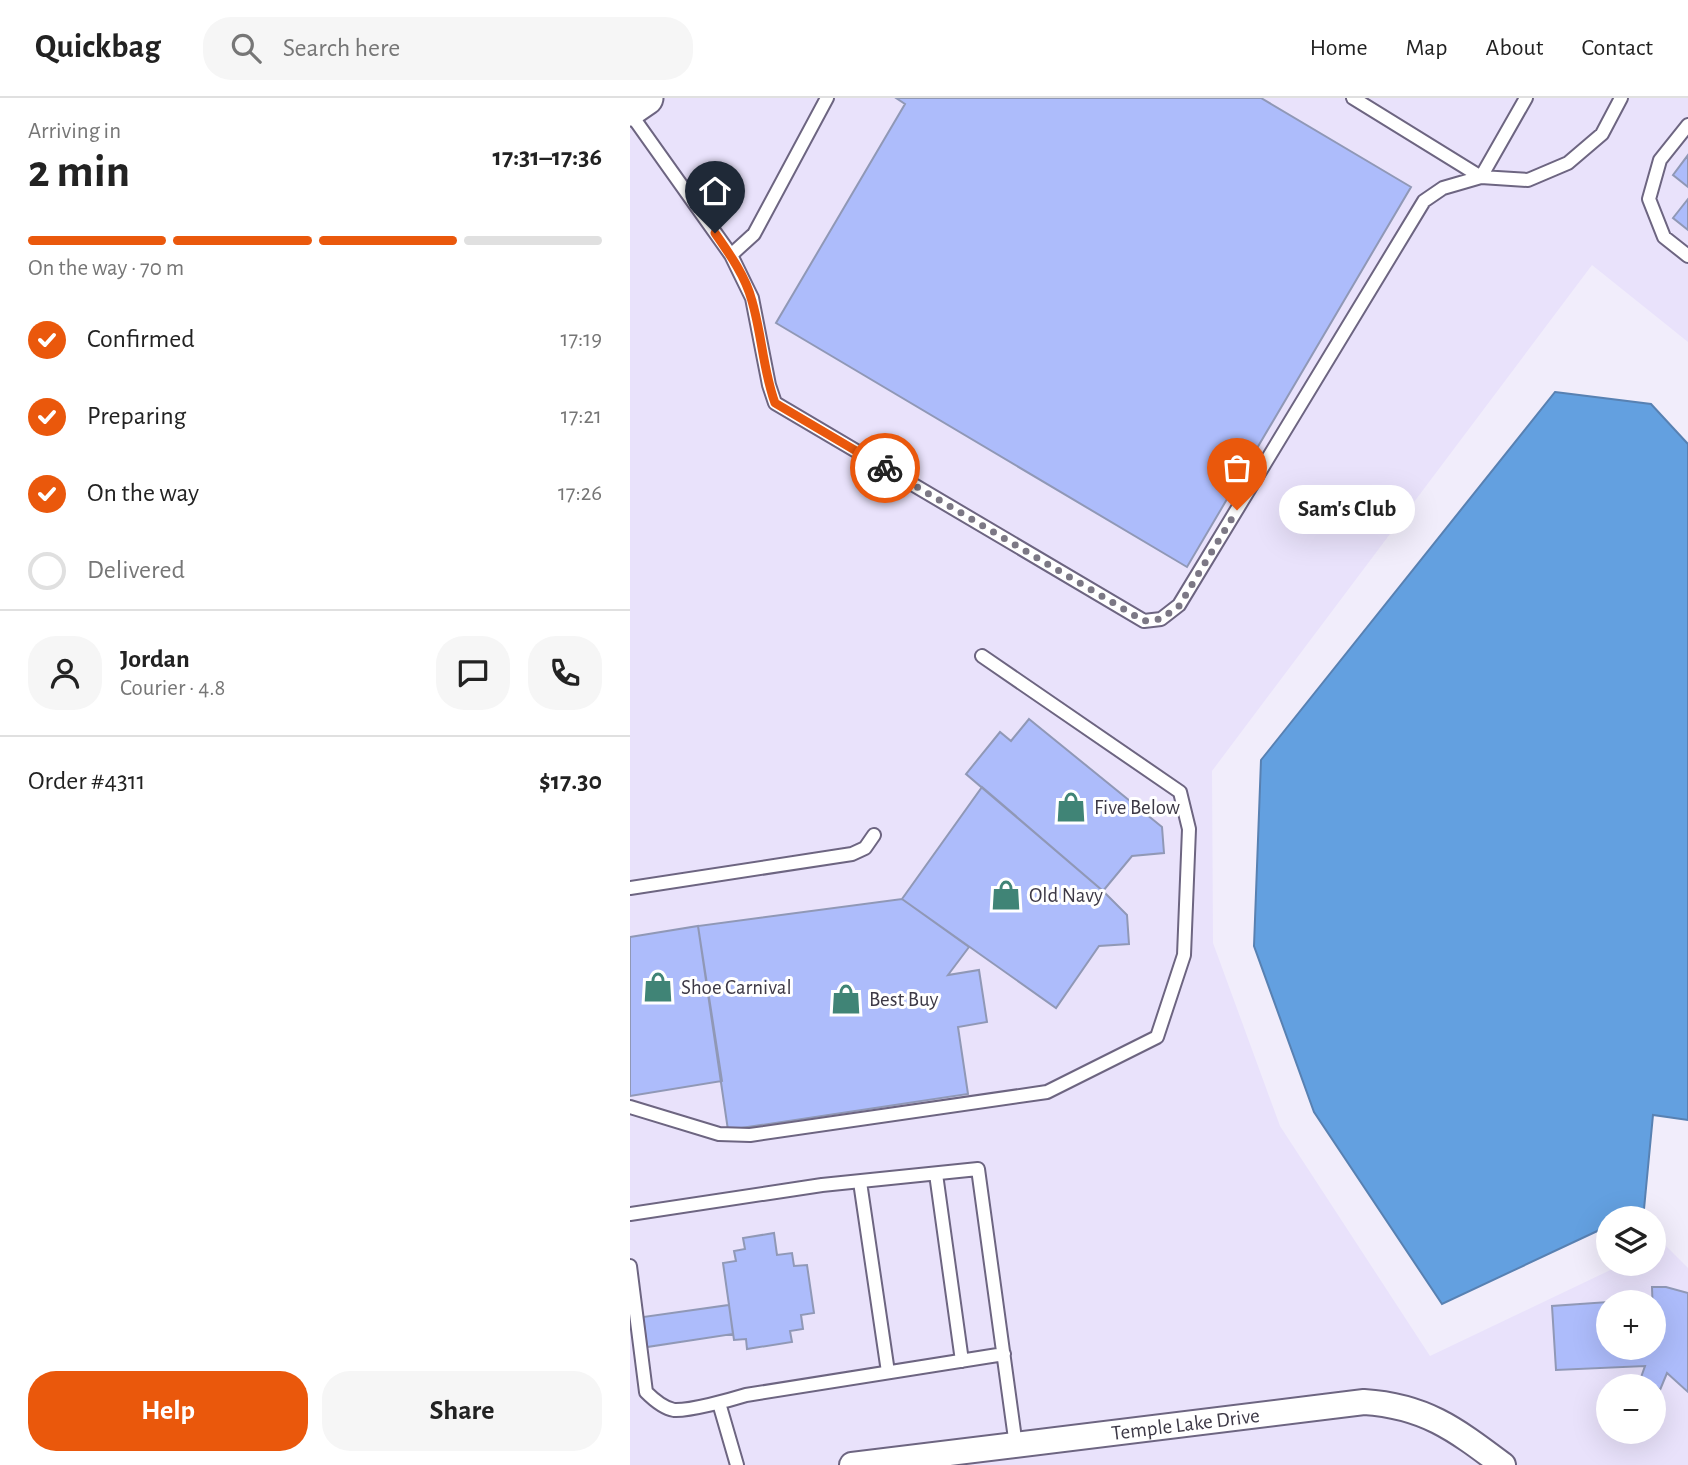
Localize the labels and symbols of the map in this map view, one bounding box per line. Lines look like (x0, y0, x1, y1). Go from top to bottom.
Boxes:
pin (685, 161, 745, 233)
courier (850, 433, 920, 503)
pin (1207, 438, 1267, 510)
callout: Sam's Club (1279, 486, 1416, 534)
shop icon: Five Below (1054, 790, 1088, 824)
place label: Five Below (1094, 797, 1180, 818)
shop icon: Old Navy (989, 878, 1023, 912)
place label: Old Navy (1029, 885, 1103, 906)
shop icon: Shoe Carnival (641, 970, 675, 1004)
place label: Shoe Carnival (681, 977, 792, 998)
shop icon: Best Buy (829, 982, 863, 1016)
place label: Best Buy (869, 989, 938, 1010)
street label: Temple Lake Drive (1110, 1405, 1261, 1444)

